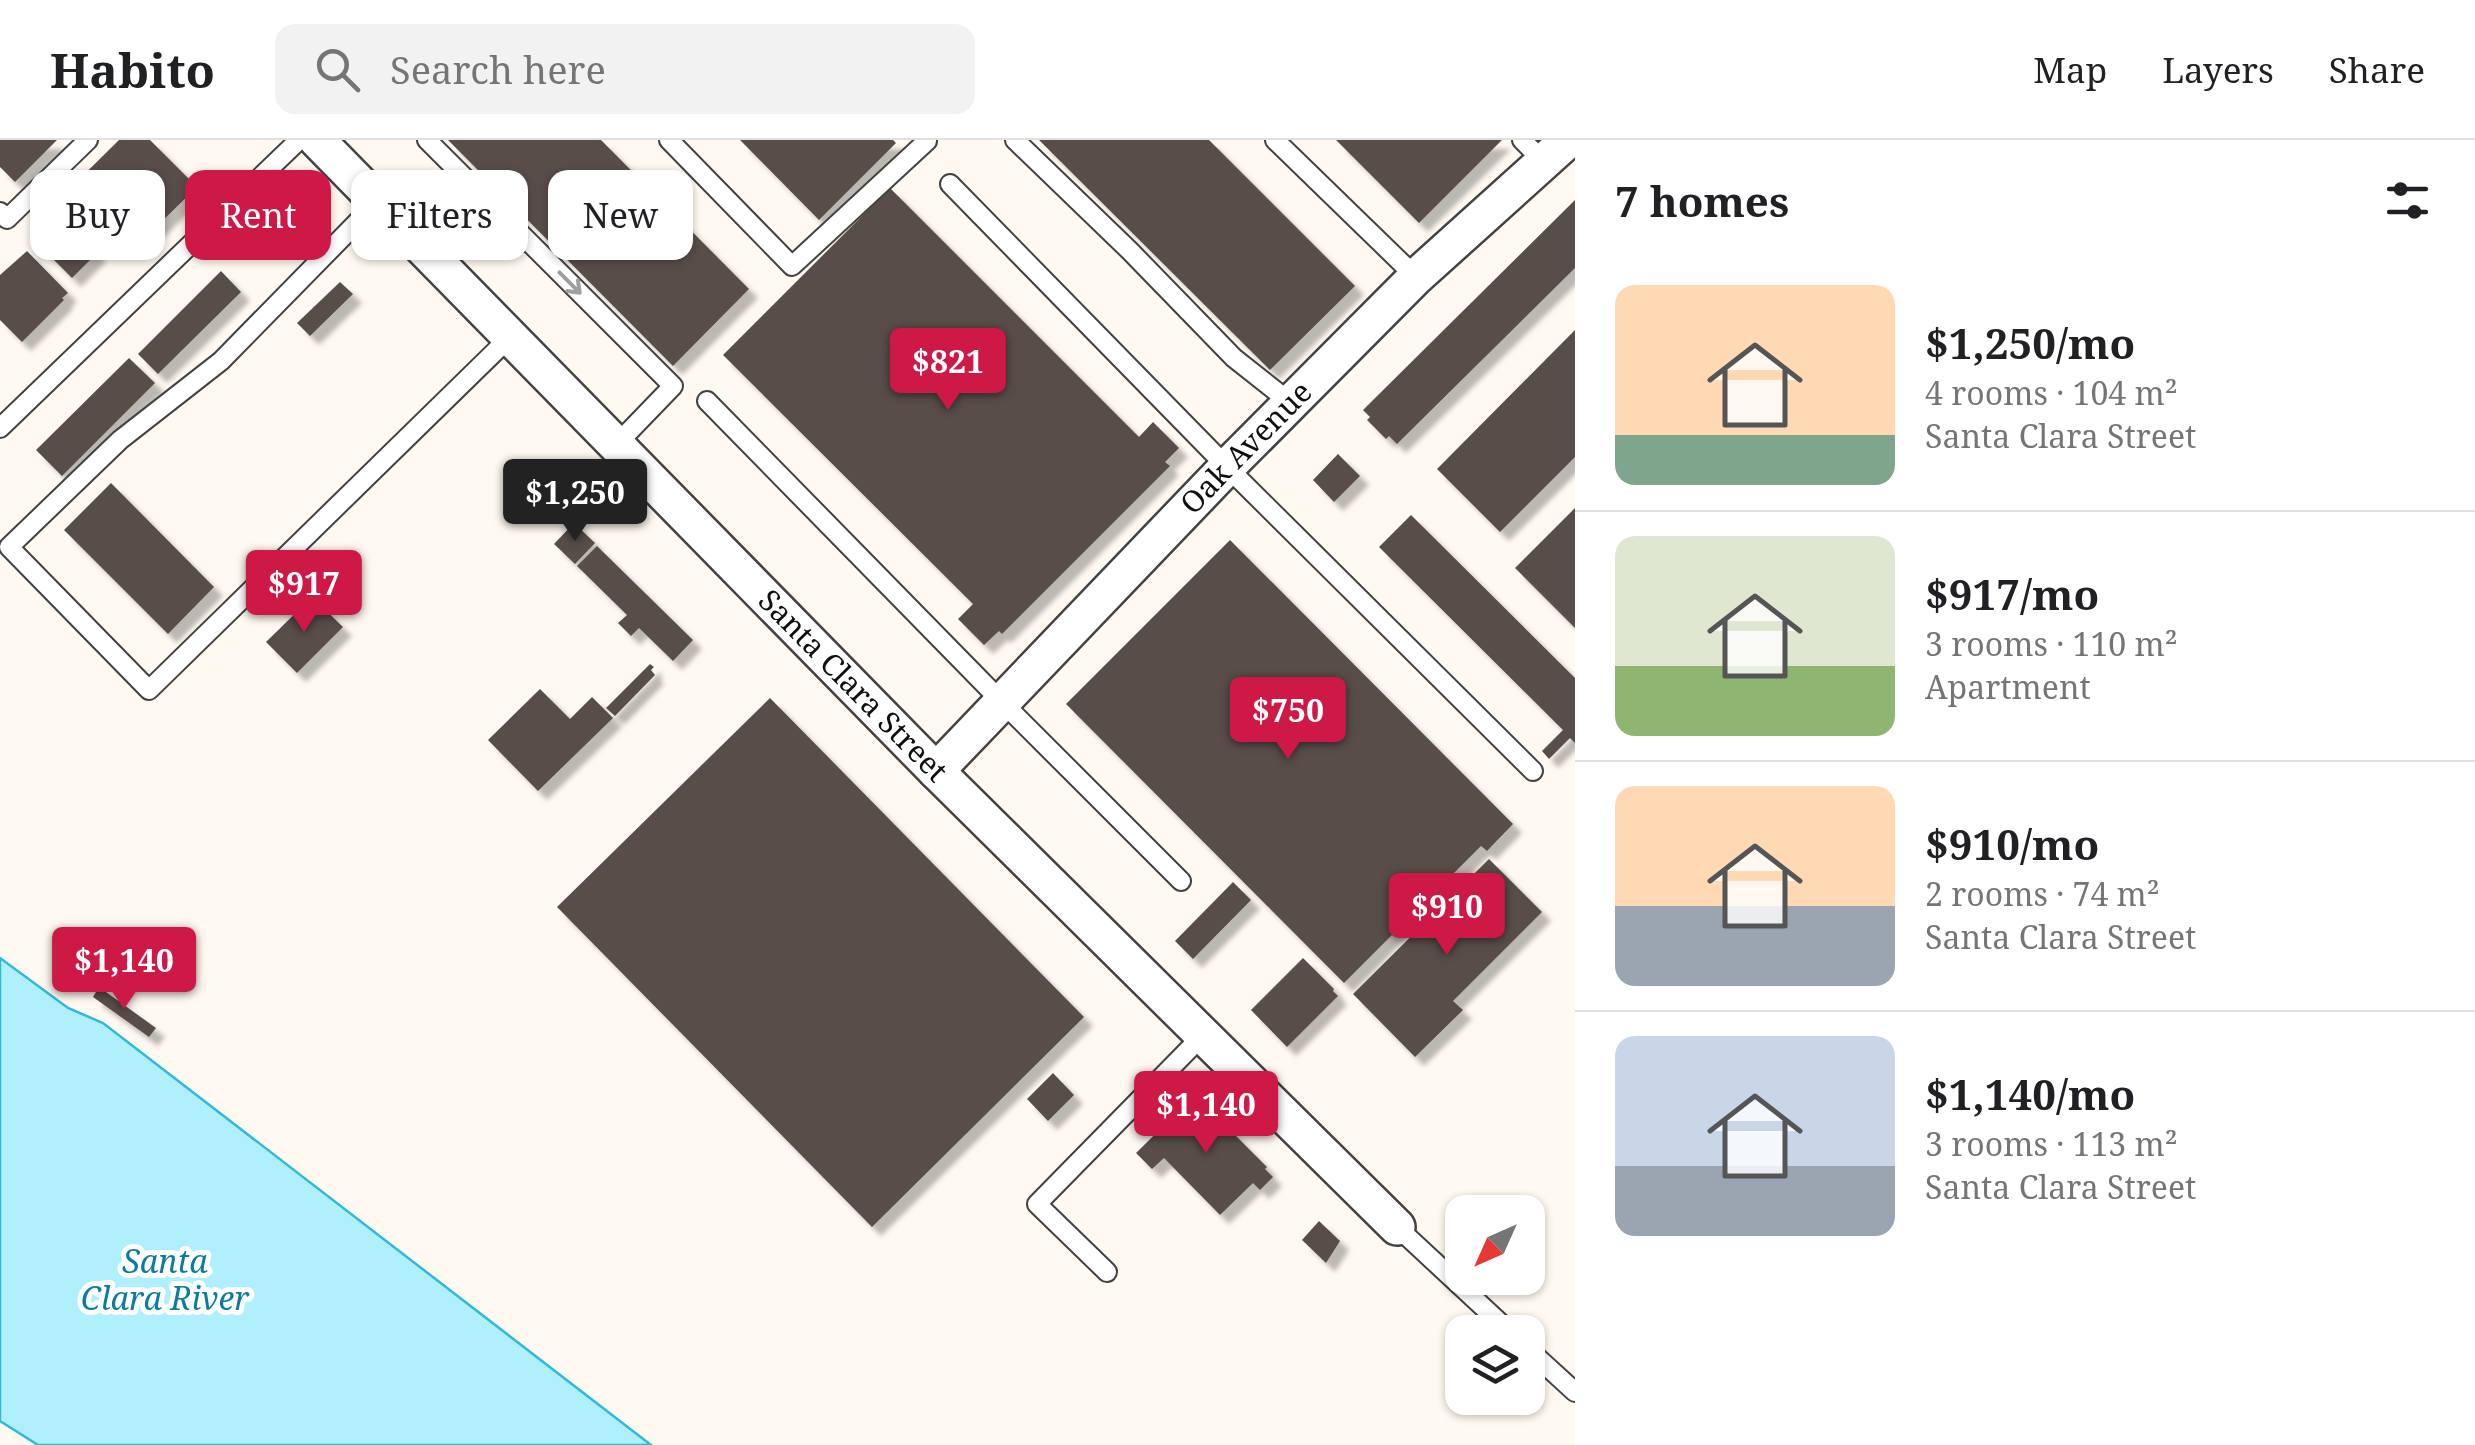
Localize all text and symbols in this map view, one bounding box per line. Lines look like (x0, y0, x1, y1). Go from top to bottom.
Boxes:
search box (275, 24, 975, 114)
text: Habito (50, 37, 215, 102)
icon: search (310, 42, 365, 97)
text: Search here (390, 43, 606, 95)
text: Map (2033, 46, 2107, 93)
text: Layers (2162, 46, 2274, 93)
text: Share (2329, 46, 2425, 93)
chip: Buy (30, 170, 165, 260)
chip: Rent (185, 170, 331, 260)
chip: Filters (351, 170, 528, 260)
chip: New (548, 170, 693, 260)
text: 7 homes (1615, 172, 1789, 229)
icon: filters (2380, 173, 2435, 228)
one-way arrow (558, 271, 582, 295)
text: $1,250/mo (1925, 314, 2135, 371)
icon: home (1695, 325, 1815, 445)
pin: $821 (889, 328, 1007, 413)
text: $821 (912, 339, 984, 382)
street label: Oak Avenue (1170, 371, 1320, 523)
text: 4 rooms · 104 m² (1925, 371, 2178, 414)
text: Santa Clara Street (1925, 414, 2196, 457)
pin: $1,250 (494, 459, 656, 544)
text: $1,250 (525, 470, 625, 513)
pin: $917 (245, 550, 363, 635)
text: $917 (268, 561, 340, 604)
text: $917/mo (1925, 565, 2099, 622)
icon: home (1695, 576, 1815, 696)
street label: Santa Clara Street (750, 580, 957, 790)
text: 3 rooms · 110 m² (1925, 622, 2178, 665)
text: Apartment (1925, 665, 2091, 708)
pin: $750 (1229, 677, 1347, 762)
text: $750 (1252, 688, 1324, 731)
text: $910/mo (1925, 815, 2099, 872)
icon: home (1695, 826, 1815, 946)
text: 2 rooms · 74 m² (1925, 872, 2160, 915)
pin: $910 (1388, 873, 1506, 958)
text: $910 (1411, 884, 1483, 927)
text: Santa Clara Street (1925, 915, 2196, 958)
pin: $1,140 (43, 927, 205, 1012)
text: $1,140 (74, 938, 174, 981)
text: $1,140/mo (1925, 1065, 2135, 1122)
pin: $1,140 (1125, 1071, 1287, 1156)
icon: home (1695, 1076, 1815, 1196)
text: $1,140 (1156, 1082, 1256, 1125)
text: 3 rooms · 113 m² (1925, 1122, 2178, 1165)
text: Santa Clara Street (1925, 1165, 2196, 1208)
north arrow (1445, 1195, 1545, 1295)
map controls (1445, 1195, 1545, 1415)
water label: Santa Clara River (81, 1239, 250, 1319)
button: layers (1445, 1315, 1545, 1415)

